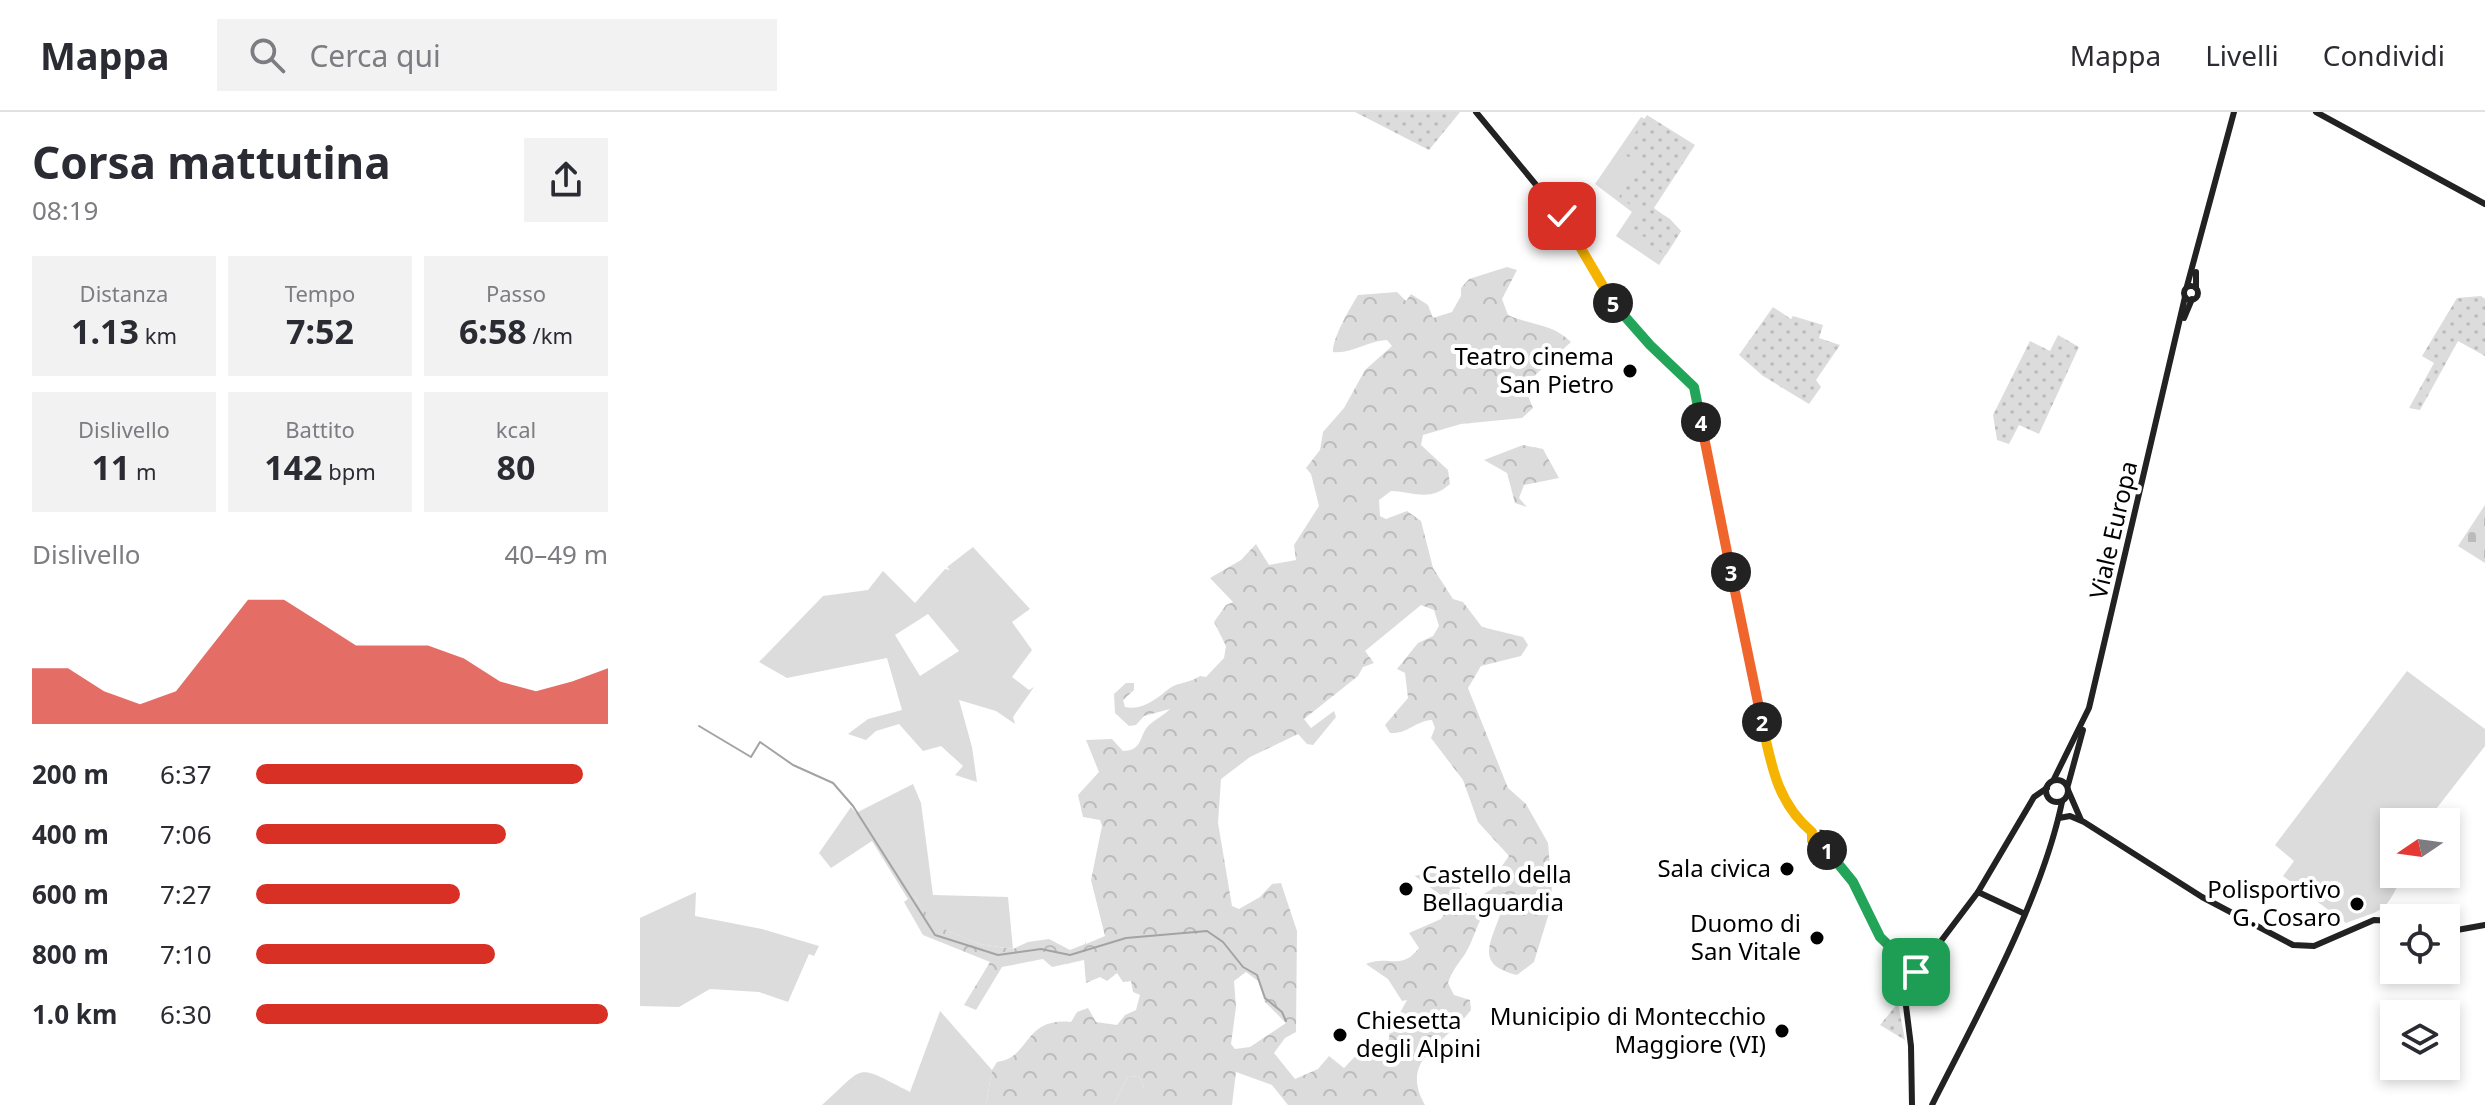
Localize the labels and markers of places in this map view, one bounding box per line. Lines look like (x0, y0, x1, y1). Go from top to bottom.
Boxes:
pin (1528, 182, 1596, 250)
pin: 5 (1593, 283, 1633, 323)
place label: Teatro cinema San Pietro (1454, 339, 1614, 400)
marker: Teatro cinema San Pietro (1621, 362, 1639, 380)
pin: 4 (1681, 402, 1721, 442)
pin: 3 (1711, 552, 1751, 592)
pin: 2 (1742, 702, 1782, 742)
pin: 1 (1807, 830, 1847, 870)
place label: Sala civica (1657, 851, 1771, 884)
place label: Castello della Bellaguardia (1422, 857, 1572, 918)
marker: Sala civica (1778, 860, 1796, 878)
place label: Polisportivo G. Cosaro (2207, 872, 2341, 933)
marker: Castello della Bellaguardia (1397, 880, 1415, 898)
marker: Polisportivo G. Cosaro (2348, 895, 2366, 913)
place label: Duomo di San Vitale (1690, 906, 1801, 967)
marker: Duomo di San Vitale (1808, 929, 1826, 947)
pin (1882, 938, 1950, 1006)
place label: Municipio di Montecchio Maggiore (VI) (1490, 999, 1766, 1060)
place label: Chiesetta degli Alpini (1356, 1003, 1481, 1064)
marker: Municipio di Montecchio Maggiore (VI) (1773, 1022, 1791, 1040)
marker: Chiesetta degli Alpini (1331, 1026, 1349, 1044)

